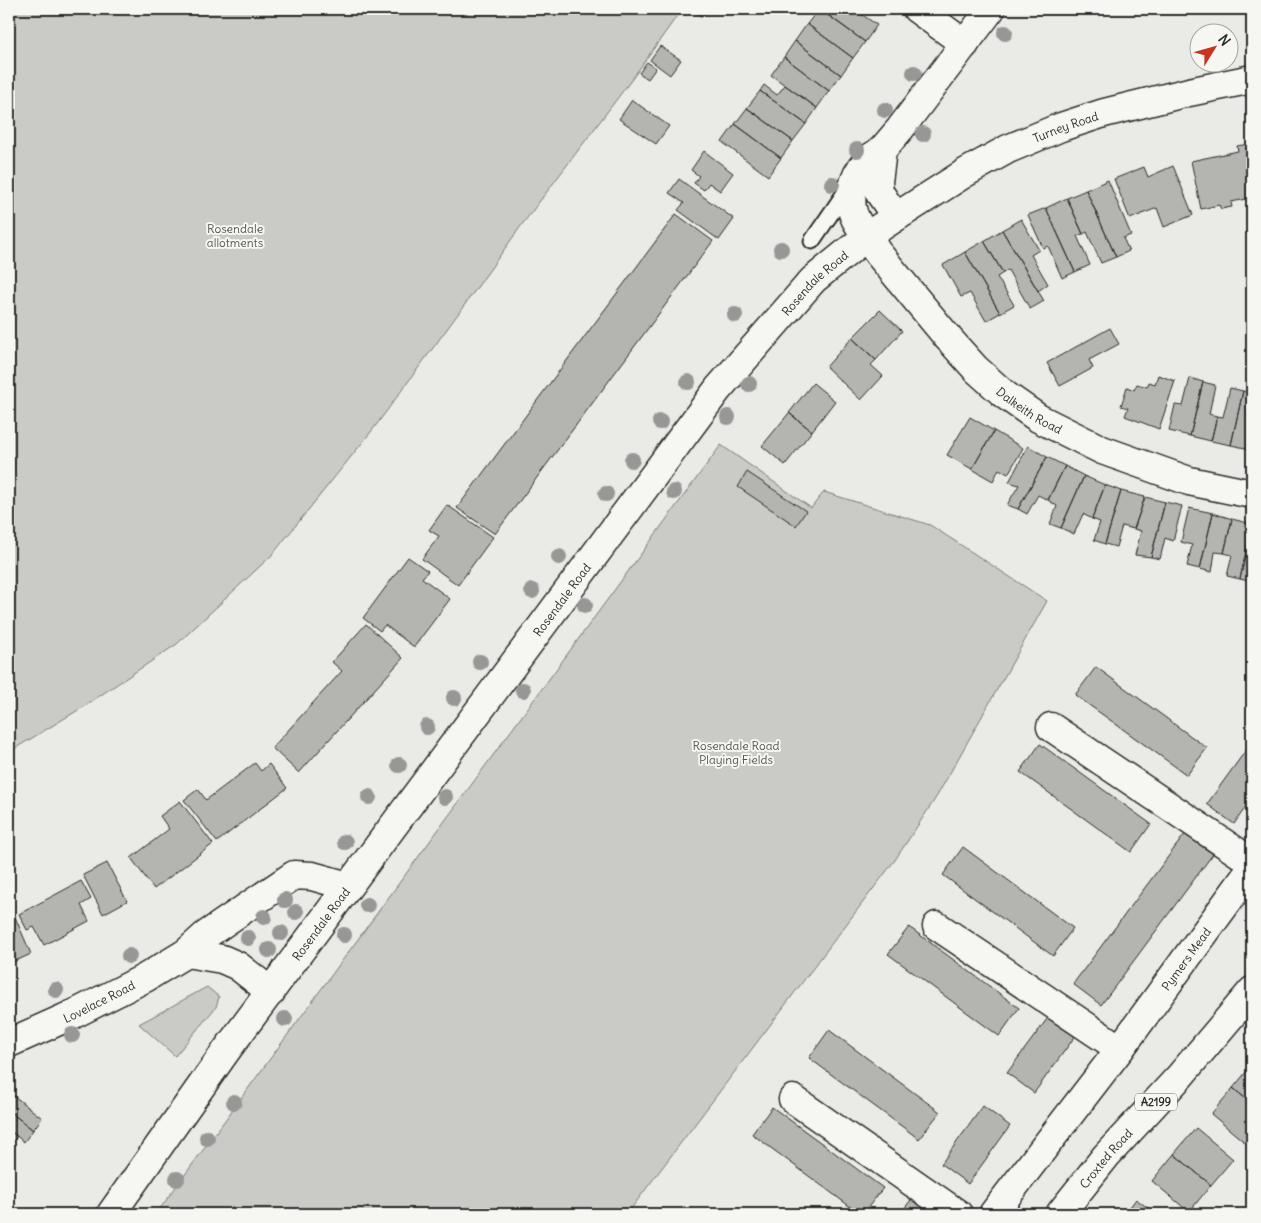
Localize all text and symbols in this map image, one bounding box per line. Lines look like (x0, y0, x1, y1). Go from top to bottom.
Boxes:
north arrow (1188, 22, 1238, 72)
text: N (1214, 31, 1234, 49)
street label: Turney Road (1030, 108, 1100, 145)
park label: Rosendale allotments (207, 221, 263, 250)
street label: Rosendale Road (778, 247, 851, 319)
street label: Dalkeith Road (993, 384, 1065, 436)
street label: Rosendale Road (529, 560, 594, 639)
park label: Rosendale Road Playing Fields (692, 738, 780, 767)
street label: Rosendale Road (288, 884, 353, 963)
street label: Pymers Mead (1158, 924, 1214, 993)
street label: Lovelace Road (61, 977, 137, 1025)
road number: A2199 (1135, 1094, 1177, 1110)
street label: Croxted Road (1076, 1125, 1135, 1191)

